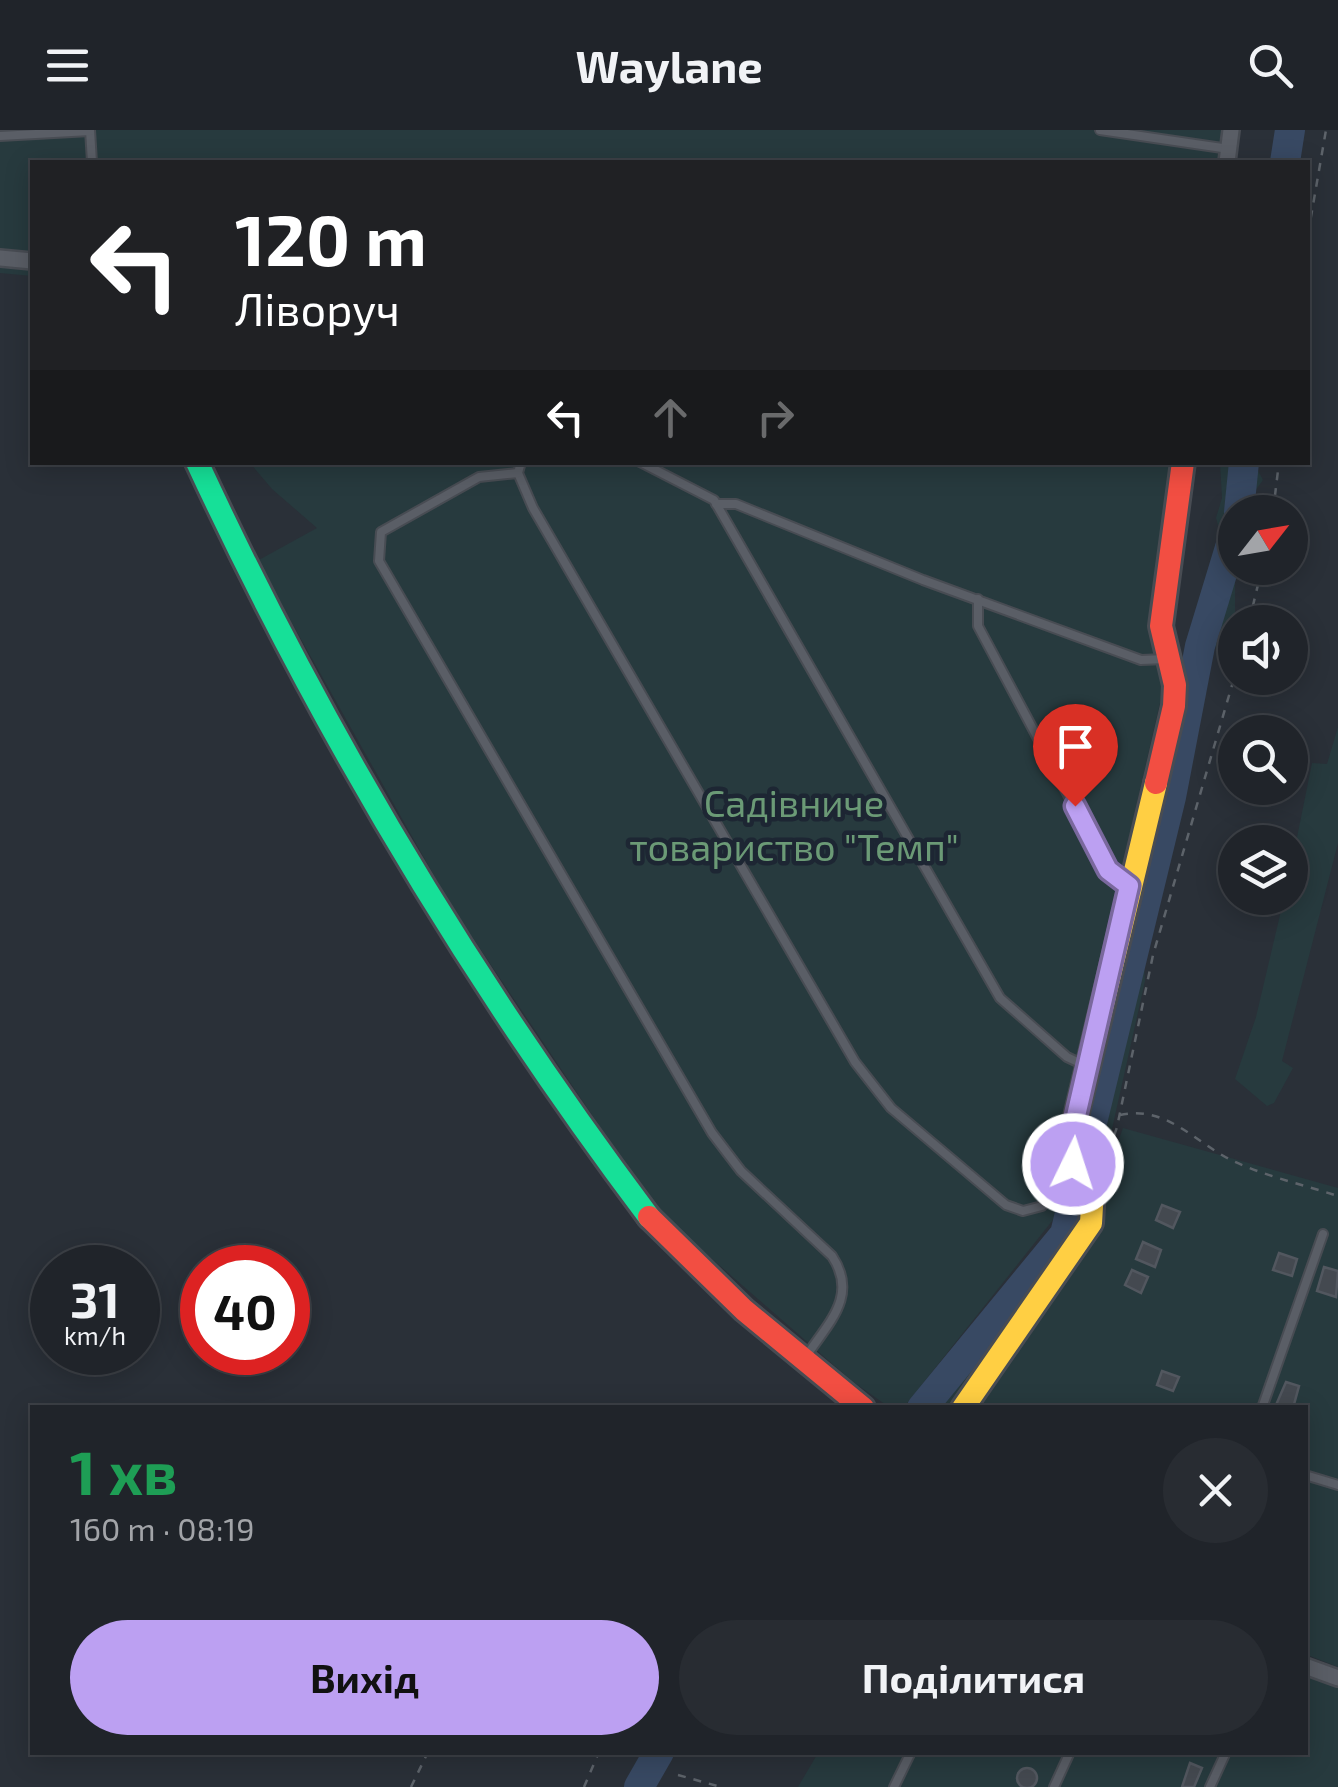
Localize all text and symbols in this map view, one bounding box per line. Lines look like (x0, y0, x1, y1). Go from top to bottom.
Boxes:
icon: menu (40, 38, 95, 93)
text: Waylane (575, 38, 763, 92)
icon: search (1243, 38, 1298, 93)
text: 120 m (235, 196, 427, 280)
icon: left (70, 200, 200, 330)
text: Ліворуч (235, 281, 400, 335)
icon: left (538, 390, 593, 445)
icon: ahead (643, 390, 698, 445)
icon: right (748, 390, 803, 445)
north arrow (1218, 495, 1308, 585)
map controls (1218, 495, 1308, 915)
button: sound (1218, 605, 1308, 695)
pin (1033, 704, 1118, 807)
button: search (1218, 715, 1308, 805)
icon: arrive (1048, 719, 1103, 774)
park label: Садівниче товариство "Темп" (629, 779, 959, 869)
button: layers (1218, 825, 1308, 915)
position arrow (1021, 1112, 1125, 1216)
speed limit sign: 40 (180, 1245, 310, 1375)
text: 31 (70, 1268, 120, 1328)
text: km/h (64, 1320, 126, 1350)
text: 1 хв (70, 1435, 177, 1507)
button: close (1163, 1438, 1268, 1543)
text: 160 m · 08:19 (70, 1509, 255, 1547)
button: Вихід (70, 1620, 659, 1735)
button: Поділитися (679, 1620, 1268, 1735)

